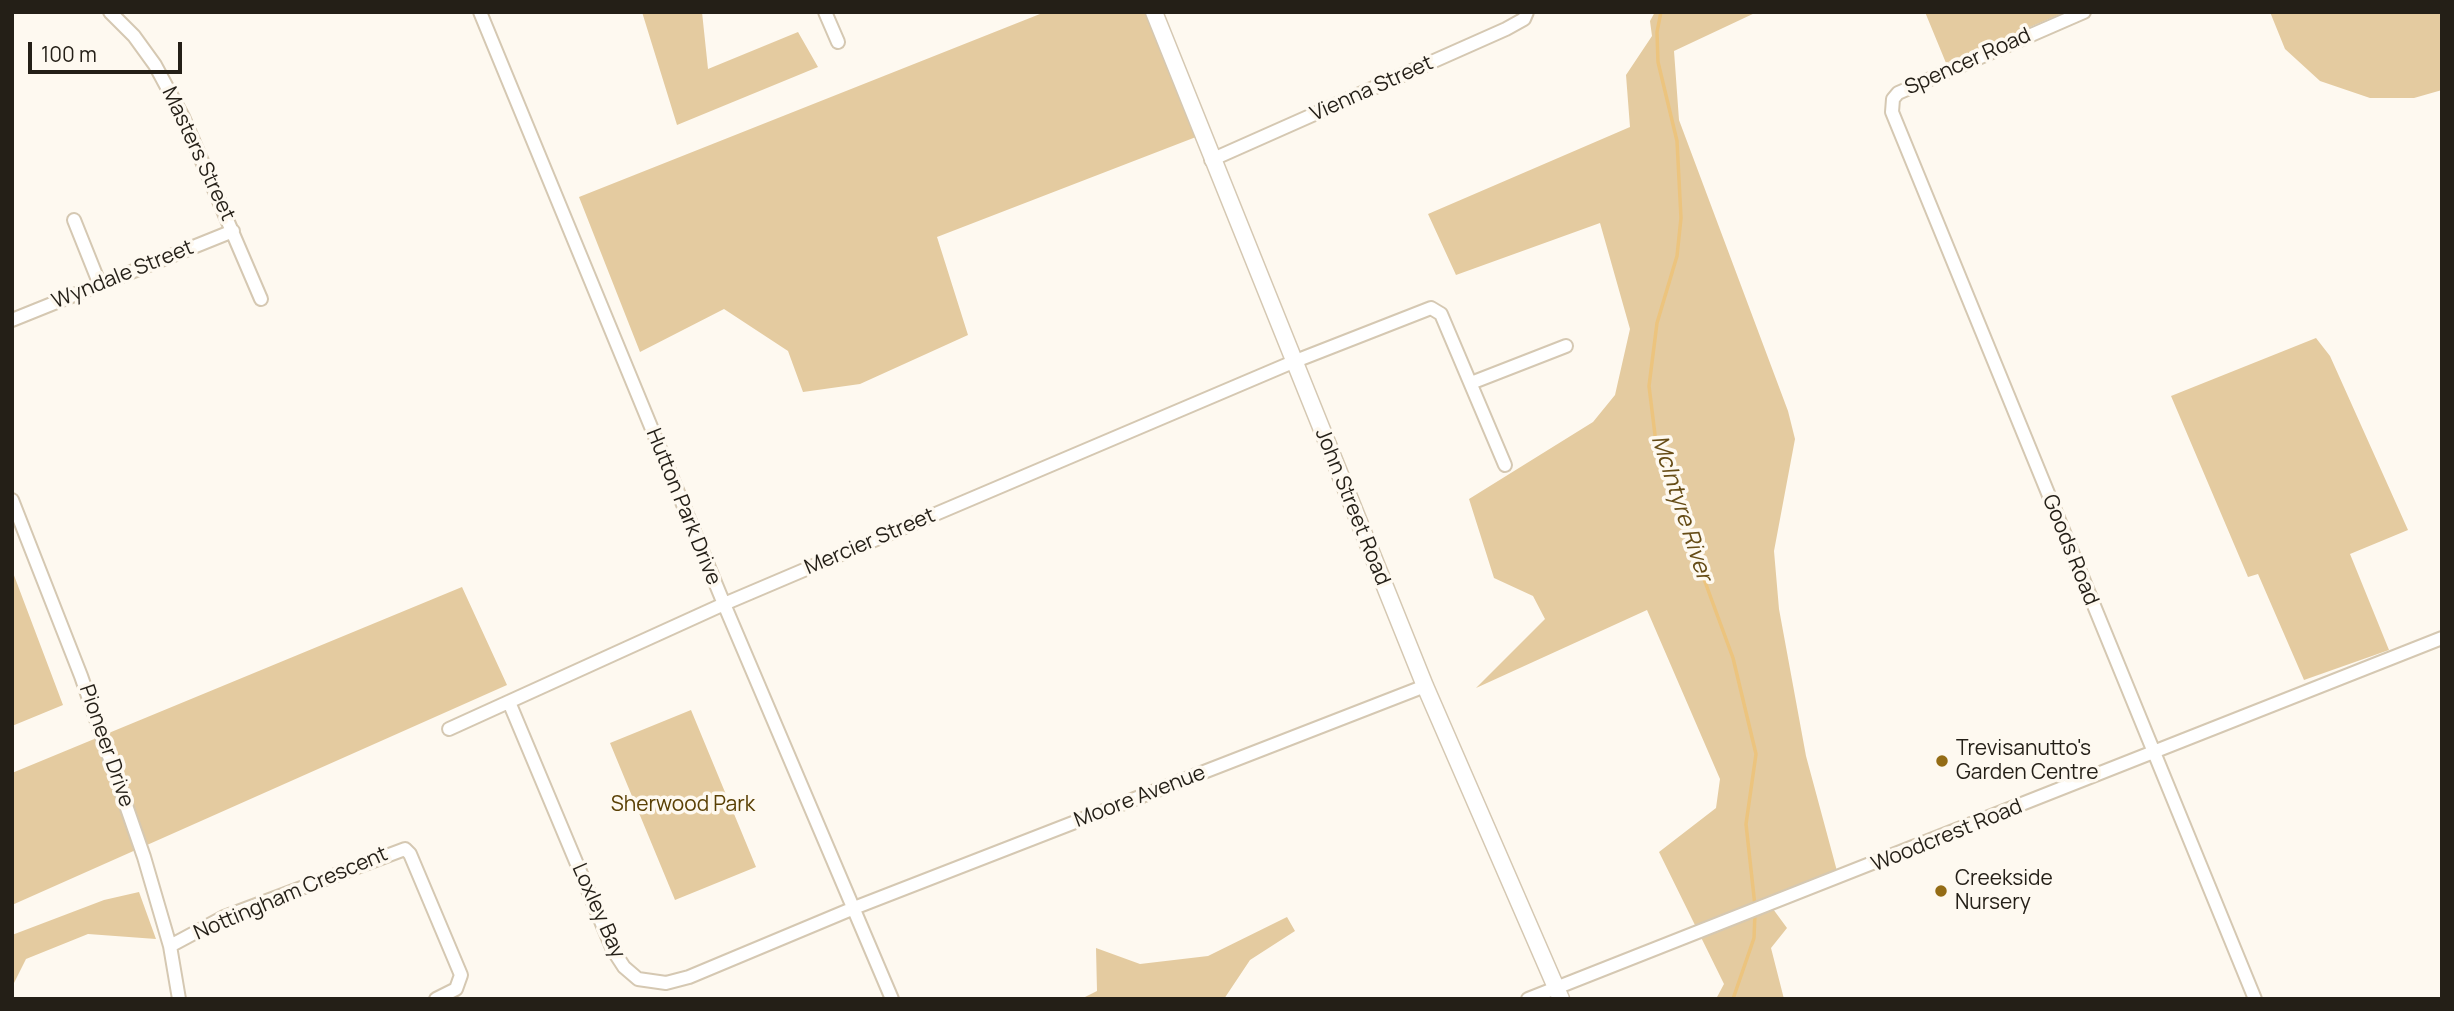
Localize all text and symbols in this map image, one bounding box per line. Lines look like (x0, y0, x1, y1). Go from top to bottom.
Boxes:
street label: Spencer Road (1901, 23, 2035, 101)
scale bar (32, 28, 186, 72)
text: 100 m (41, 40, 97, 68)
street label: Vienna Street (1307, 51, 1437, 127)
street label: Masters Street (156, 83, 240, 225)
street label: Wyndale Street (49, 235, 197, 315)
street label: Hutton Park Drive (640, 425, 726, 589)
street label: John Street Road (1309, 425, 1395, 589)
water label: McIntyre River (1645, 432, 1717, 584)
street label: Goods Road (2036, 491, 2104, 609)
street label: Mercier Street (801, 503, 939, 581)
street label: Pioneer Drive (73, 681, 139, 811)
place label: Trevisanutto's Garden Centre (1956, 736, 2098, 786)
marker: Trevisanutto's Garden Centre (1934, 753, 1950, 769)
street label: Moore Avenue (1071, 760, 1209, 834)
park label: Sherwood Park (611, 792, 755, 818)
street label: Woodcrest Road (1868, 794, 2026, 878)
street label: Nottingham Crescent (190, 842, 392, 946)
street label: Loxley Bay (566, 860, 630, 962)
place label: Creekside Nursery (1955, 866, 2053, 916)
marker: Creekside Nursery (1933, 883, 1949, 899)

